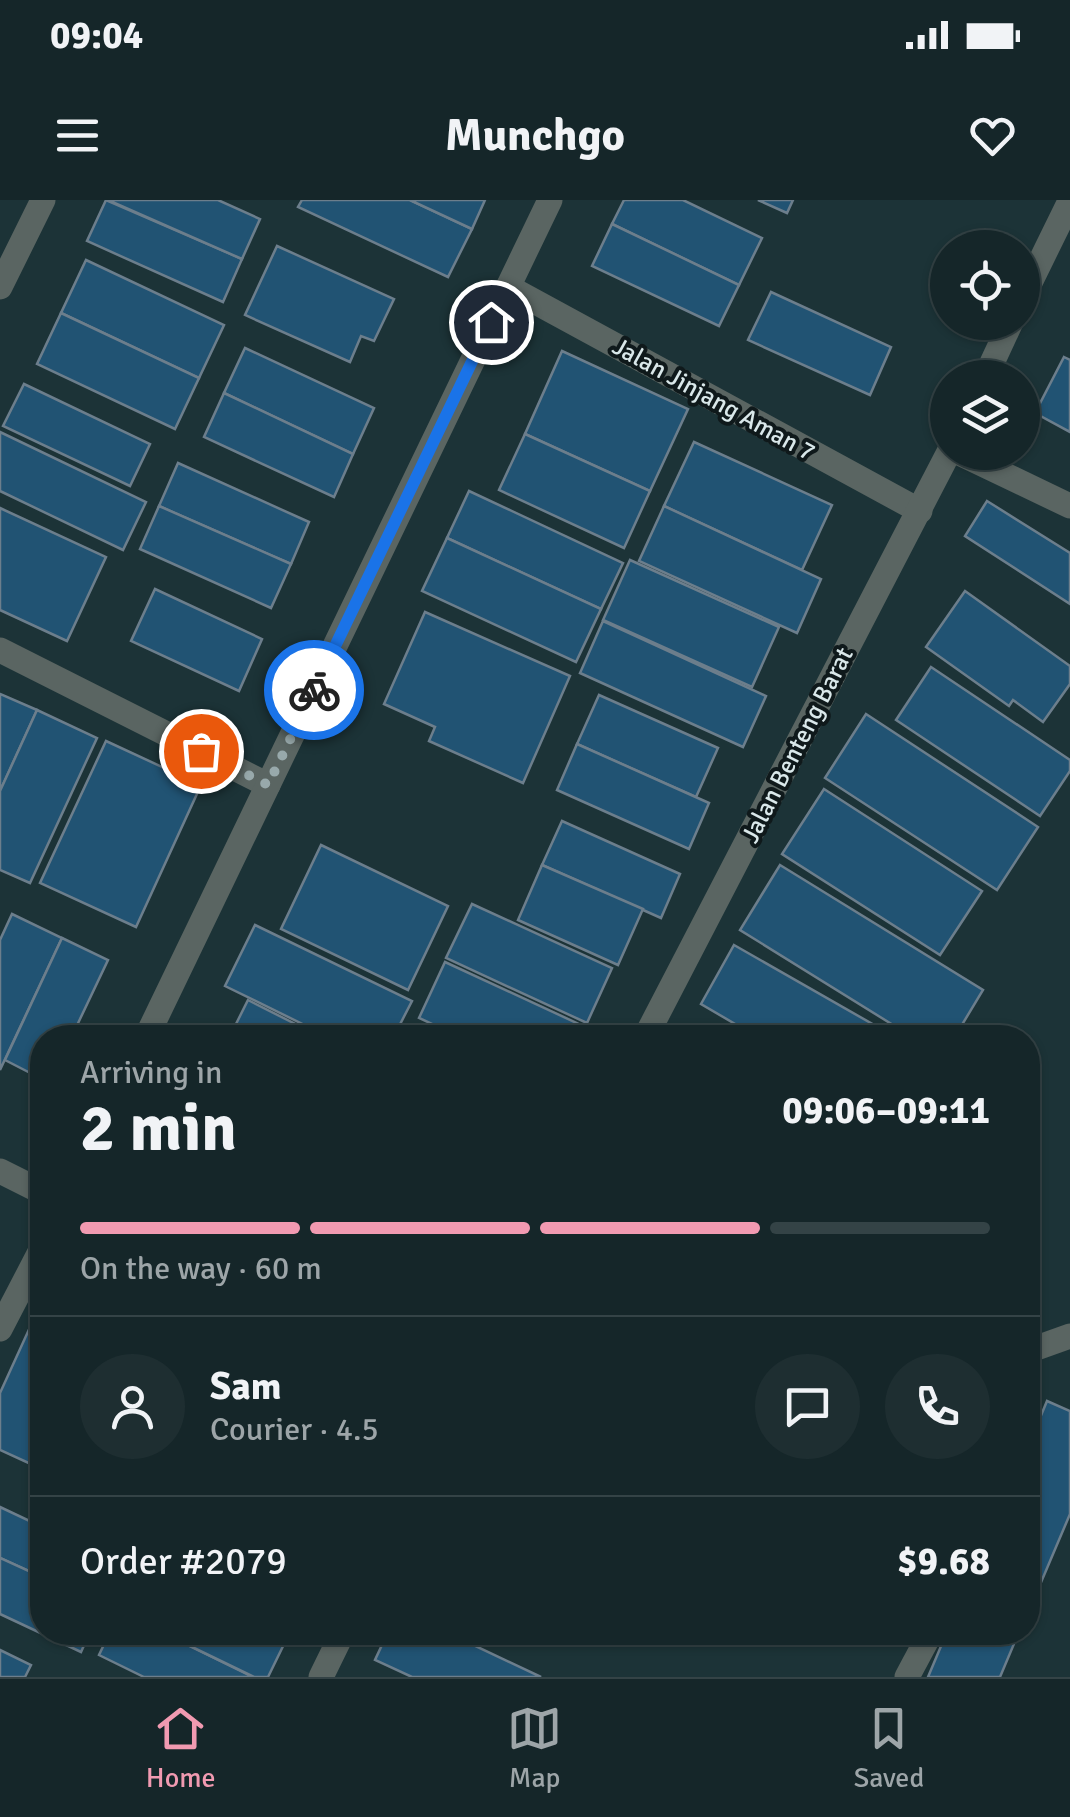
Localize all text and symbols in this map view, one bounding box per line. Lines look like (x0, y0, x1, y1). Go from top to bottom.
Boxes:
text: 09:04 (50, 12, 143, 59)
icon: menu (50, 108, 105, 163)
text: Munchgo (445, 108, 625, 163)
icon: heart (965, 108, 1020, 163)
map controls (930, 230, 1040, 470)
button: locate (930, 230, 1040, 340)
pin (449, 280, 534, 365)
icon: home (464, 295, 519, 350)
street label: Jalan Jinjang Aman 7 (607, 331, 821, 467)
button: layers (930, 360, 1040, 470)
courier (264, 640, 364, 740)
street label: Jalan Benteng Barat (734, 642, 860, 848)
icon: bike (287, 663, 342, 718)
pin (159, 709, 244, 794)
icon: bag (174, 724, 229, 779)
text: Arriving in (80, 1053, 222, 1092)
text: 09:06–09:11 (782, 1087, 990, 1134)
text: 2 min (80, 1089, 237, 1169)
text: On the way · 60 m (80, 1249, 322, 1288)
button: person (80, 1354, 185, 1459)
button: chat (755, 1354, 860, 1459)
button: phone (885, 1354, 990, 1459)
text: Sam (210, 1363, 281, 1410)
text: Courier · 4.5 (210, 1410, 379, 1449)
text: Order #2079 (80, 1538, 287, 1585)
text: $9.68 (897, 1538, 990, 1585)
tab: Home (146, 1701, 216, 1795)
tab: Map (507, 1701, 562, 1795)
tab: Saved (854, 1701, 924, 1795)

